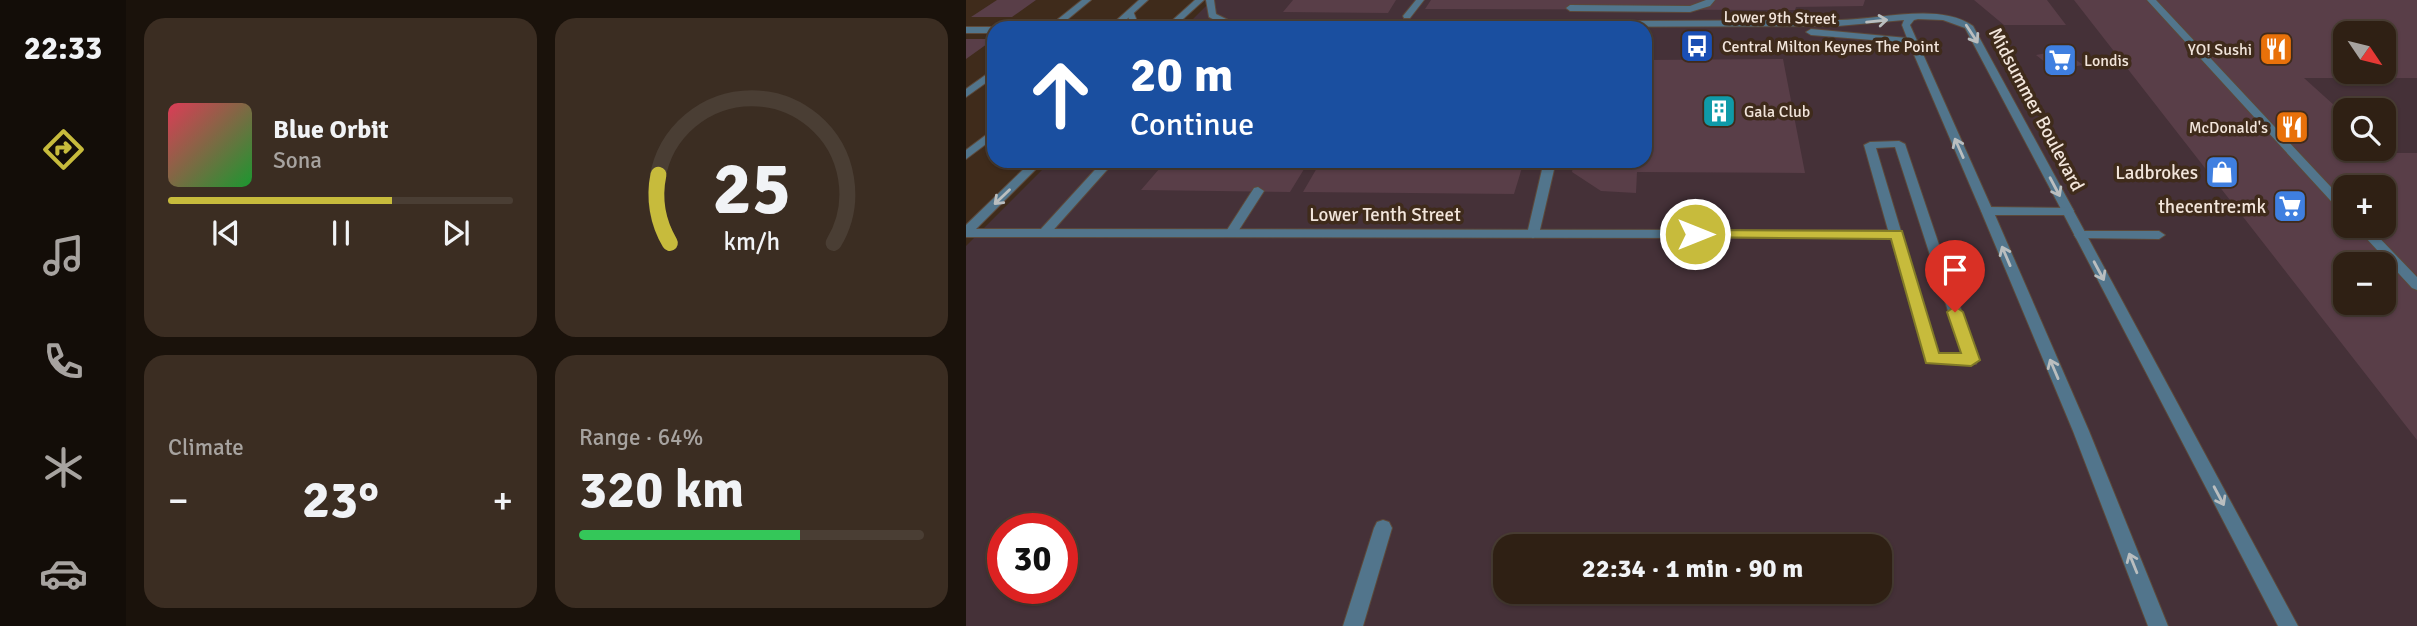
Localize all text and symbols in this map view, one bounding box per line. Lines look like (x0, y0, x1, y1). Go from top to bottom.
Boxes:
street label: Lower 9th Street (1723, 7, 1837, 29)
one-way arrow (1865, 14, 1888, 27)
north arrow (2333, 21, 2396, 84)
map controls (2333, 21, 2396, 315)
one-way arrow (1964, 24, 1979, 43)
street label: Midsummer Boulevard (1983, 24, 2089, 195)
bus stop icon: Central Milton Keynes The Point (1678, 27, 1716, 65)
text: 22:33 (24, 29, 102, 68)
restaurant icon: YO! Sushi (2257, 30, 2295, 68)
place label: Central Milton Keynes The Point (1722, 37, 1940, 57)
place label: YO! Sushi (2188, 40, 2252, 60)
supermarket icon: Londis (2041, 41, 2079, 79)
text: 20 m (1130, 45, 1233, 105)
icon: ahead (1015, 49, 1106, 140)
place label: Londis (2084, 51, 2129, 71)
building icon: Gala Club (1700, 92, 1738, 130)
button: search (2333, 98, 2396, 161)
place label: Gala Club (1744, 102, 1810, 122)
text: Continue (1130, 105, 1254, 144)
restaurant icon: McDonald's (2273, 108, 2311, 146)
text: Blue Orbit (273, 114, 389, 146)
place label: McDonald's (2189, 118, 2268, 138)
icon: directions (39, 125, 88, 174)
one-way arrow (1952, 138, 1965, 160)
text: Sona (273, 146, 322, 175)
text: 25 (712, 146, 791, 235)
shop icon: Ladbrokes (2203, 153, 2241, 191)
place label: Ladbrokes (2115, 161, 2198, 185)
button: + (2333, 175, 2396, 238)
one-way arrow (2049, 176, 2062, 197)
supermarket icon: thecentre:mk (2271, 187, 2309, 225)
one-way arrow (994, 188, 1011, 205)
place label: thecentre:mk (2158, 195, 2266, 219)
position arrow (1658, 197, 1732, 271)
street label: Lower Tenth Street (1309, 203, 1461, 227)
icon: previous (207, 214, 245, 252)
icon: pause (322, 214, 360, 252)
icon: next (437, 214, 475, 252)
text: km/h (723, 226, 780, 257)
icon: music (39, 231, 88, 280)
pin (1925, 240, 1985, 312)
one-way arrow (1999, 246, 2012, 267)
icon: arrive (1936, 251, 1974, 289)
button: − (2333, 252, 2396, 315)
one-way arrow (2093, 260, 2107, 281)
icon: phone (39, 337, 88, 386)
one-way arrow (2046, 358, 2059, 380)
text: Range · 64% (579, 423, 703, 452)
text: Climate (168, 433, 244, 462)
icon: climate (39, 443, 88, 492)
text: 320 km (579, 458, 744, 522)
text: 23° (302, 468, 379, 532)
text: − (168, 477, 189, 524)
text: + (492, 477, 513, 524)
one-way arrow (2213, 485, 2227, 506)
speed limit sign: 30 (987, 513, 1078, 604)
icon: car (39, 549, 88, 598)
one-way arrow (2126, 552, 2139, 574)
text: 22:34 · 1 min · 90 m (1582, 553, 1803, 585)

